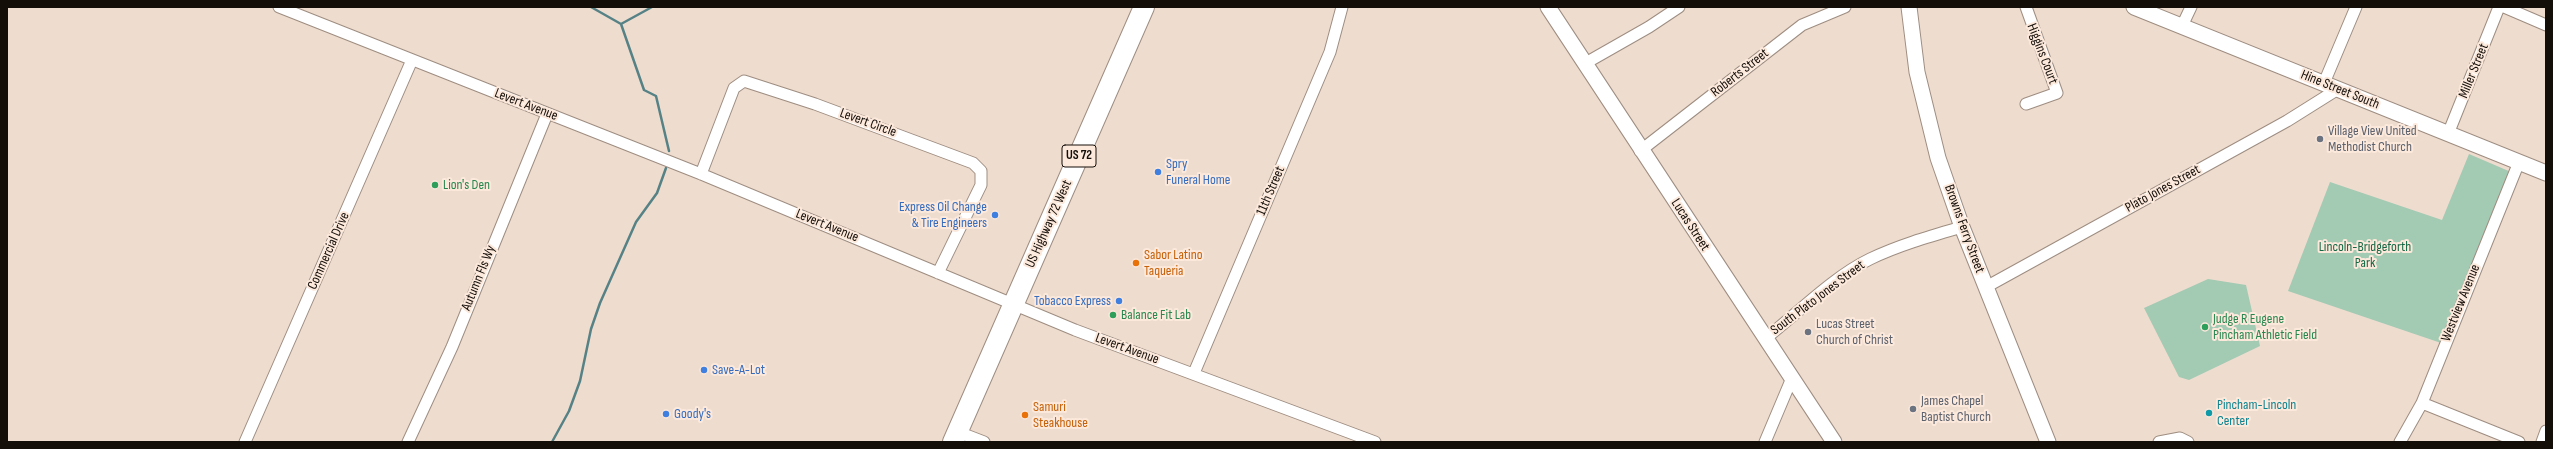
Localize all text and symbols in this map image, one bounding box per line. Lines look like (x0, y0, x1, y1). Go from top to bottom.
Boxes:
street label: Higgins Court (2023, 21, 2061, 87)
street label: Miller Street (2455, 41, 2493, 101)
street label: Roberts Street (1708, 45, 1772, 101)
street label: Hine Street South (2298, 67, 2382, 113)
street label: Levert Avenue (492, 85, 560, 125)
street label: Levert Circle (837, 105, 899, 141)
place label: Village View United Methodist Church (2328, 123, 2417, 156)
marker: Village View United Methodist Church (2315, 134, 2325, 144)
road number: US 72 (1062, 145, 1096, 167)
place label: Spry Funeral Home (1166, 156, 1230, 188)
street label: Plato Jones Street (2123, 161, 2203, 217)
street label: 11th Street (1253, 164, 1289, 218)
marker: Spry Funeral Home (1153, 167, 1163, 177)
place label: Lion's Den (443, 177, 490, 193)
street label: US Highway 72 West (1022, 177, 1076, 271)
marker: Lion's Den (430, 180, 440, 190)
street label: Browns Ferry Street (1940, 182, 1988, 276)
street label: Lucas Street (1667, 196, 1713, 254)
place label: Express Oil Change & Tire Engineers (899, 199, 987, 232)
street label: Levert Avenue (793, 206, 861, 246)
street label: Commercial Drive (304, 210, 354, 292)
marker: Express Oil Change & Tire Engineers (990, 210, 1000, 220)
park label: Lincoln-Bridgeforth Park (2319, 239, 2411, 272)
street label: Autumn Fls Wy (458, 243, 500, 313)
place label: Sabor Latino Taqueria (1144, 247, 1202, 280)
street label: South Plato Jones Street (1768, 257, 1868, 339)
marker: Sabor Latino Taqueria (1131, 258, 1141, 268)
street label: Westview Avenue (2438, 262, 2484, 344)
place label: Tobacco Express (1034, 293, 1111, 309)
marker: Tobacco Express (1114, 296, 1124, 306)
place label: Balance Fit Lab (1121, 307, 1191, 323)
marker: Balance Fit Lab (1108, 310, 1118, 320)
place label: Judge R Eugene Pincham Athletic Field (2213, 311, 2317, 344)
place label: Lucas Street Church of Christ (1816, 316, 1893, 348)
marker: Judge R Eugene Pincham Athletic Field (2200, 322, 2210, 332)
marker: Lucas Street Church of Christ (1803, 327, 1813, 337)
street label: Levert Avenue (1093, 330, 1161, 368)
place label: Save-A-Lot (712, 362, 765, 378)
marker: Save-A-Lot (699, 365, 709, 375)
place label: James Chapel Baptist Church (1921, 393, 1991, 426)
place label: Pincham-Lincoln Center (2217, 397, 2296, 430)
place label: Samuri Steakhouse (1033, 399, 1088, 432)
marker: James Chapel Baptist Church (1908, 404, 1918, 414)
place label: Goody's (674, 406, 711, 422)
marker: Pincham-Lincoln Center (2204, 408, 2214, 418)
marker: Goody's (661, 409, 671, 419)
marker: Samuri Steakhouse (1020, 410, 1030, 420)

